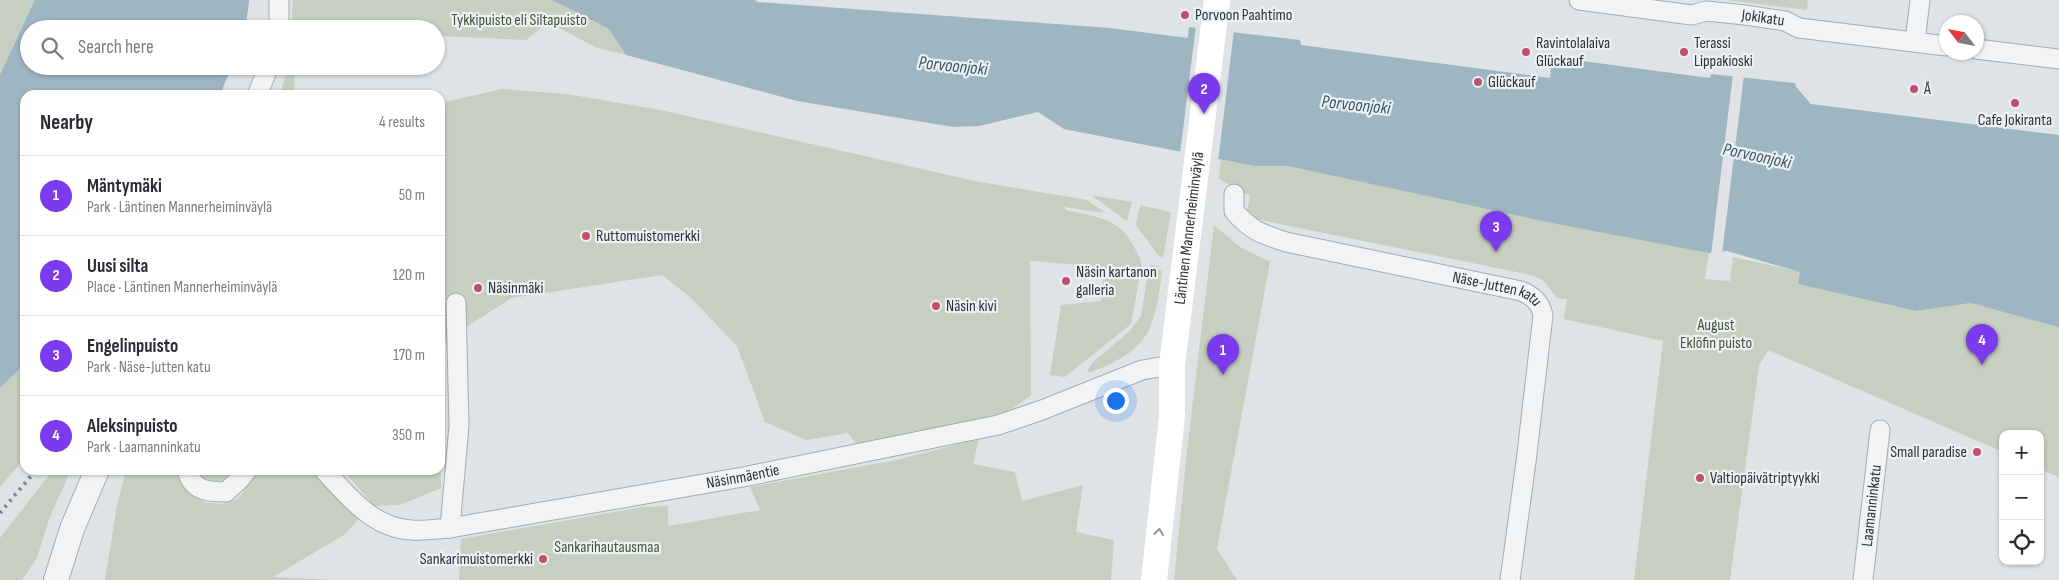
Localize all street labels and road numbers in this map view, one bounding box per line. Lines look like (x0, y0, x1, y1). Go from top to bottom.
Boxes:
street label: Jokikatu (1740, 5, 1786, 30)
street label: Läntinen Mannerheiminväylä (1170, 151, 1208, 306)
street label: Näse-Jutten katu (1451, 267, 1546, 310)
street label: Näsinmäentie (705, 460, 781, 493)
street label: Laamanninkatu (1857, 464, 1886, 547)

